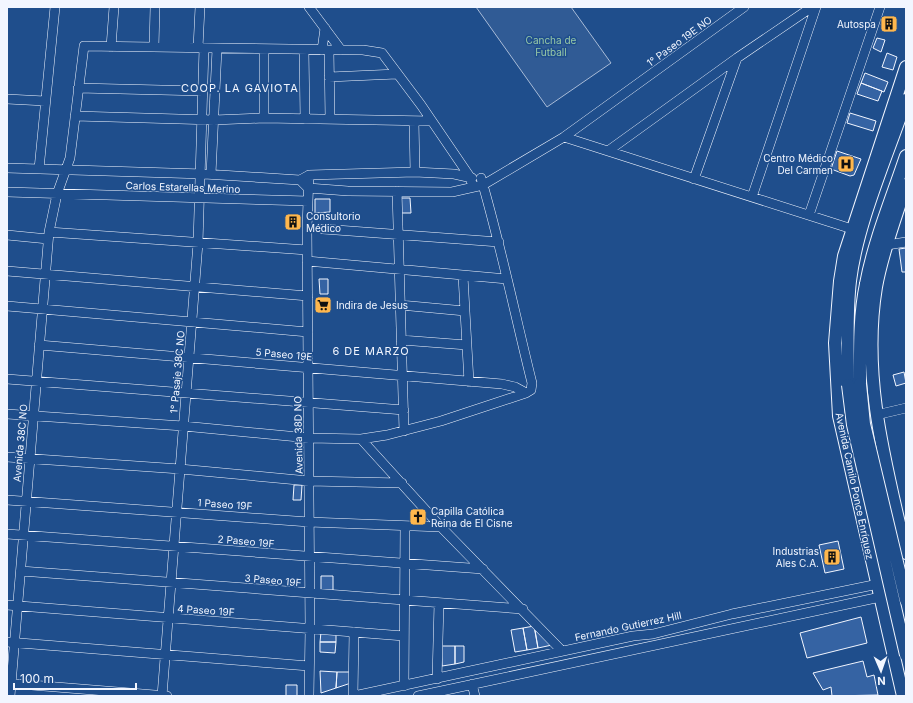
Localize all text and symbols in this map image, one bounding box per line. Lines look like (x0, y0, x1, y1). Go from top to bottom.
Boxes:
street label: 1° Paseo 19E NO (644, 13, 714, 69)
building icon: Autospa (879, 14, 899, 34)
place label: Autospa (837, 18, 876, 30)
park label: Cancha de Futball (526, 34, 577, 58)
district label: COOP. LA GAVIOTA (181, 81, 299, 95)
place label: Centro Médico Del Carmen (763, 152, 833, 176)
hospital icon: Centro Médico Del Carmen (836, 154, 856, 174)
street label: Carlos Estarellas Merino (125, 179, 241, 195)
place label: Consultorio Médico (306, 210, 360, 234)
building icon: Consultorio Médico (283, 212, 303, 232)
supermarket icon: Indira de Jesus (313, 295, 333, 315)
place label: Indira de Jesus (336, 299, 408, 311)
street label: 1° Pasaje 38C NO (167, 330, 187, 414)
district label: 6 DE MARZO (332, 344, 410, 358)
street label: 5 Paseo 19E (255, 346, 313, 362)
street label: Avenida 38D NO (291, 396, 305, 474)
street label: Avenida 38C NO (11, 403, 29, 482)
street label: Avenida Camilo Ponce Enríquez (834, 411, 876, 561)
street label: 1 Paseo 19F (197, 496, 253, 512)
place label: Capilla Católica Reina de El Cisne (431, 505, 513, 529)
church icon: Capilla Católica Reina de El Cisne (408, 507, 428, 527)
street label: 2 Paseo 19F (217, 533, 275, 549)
place label: Industrias Ales C.A. (773, 545, 819, 569)
building icon: Industrias Ales C.A. (822, 547, 842, 567)
street label: 3 Paseo 19F (244, 572, 302, 588)
street label: 4 Paseo 19F (177, 602, 235, 618)
street label: Fernando Gutierrez Hill (574, 609, 682, 643)
north arrow (861, 651, 901, 691)
scale bar (14, 665, 136, 691)
text: 100 m (20, 671, 54, 686)
text: N (877, 674, 886, 688)

